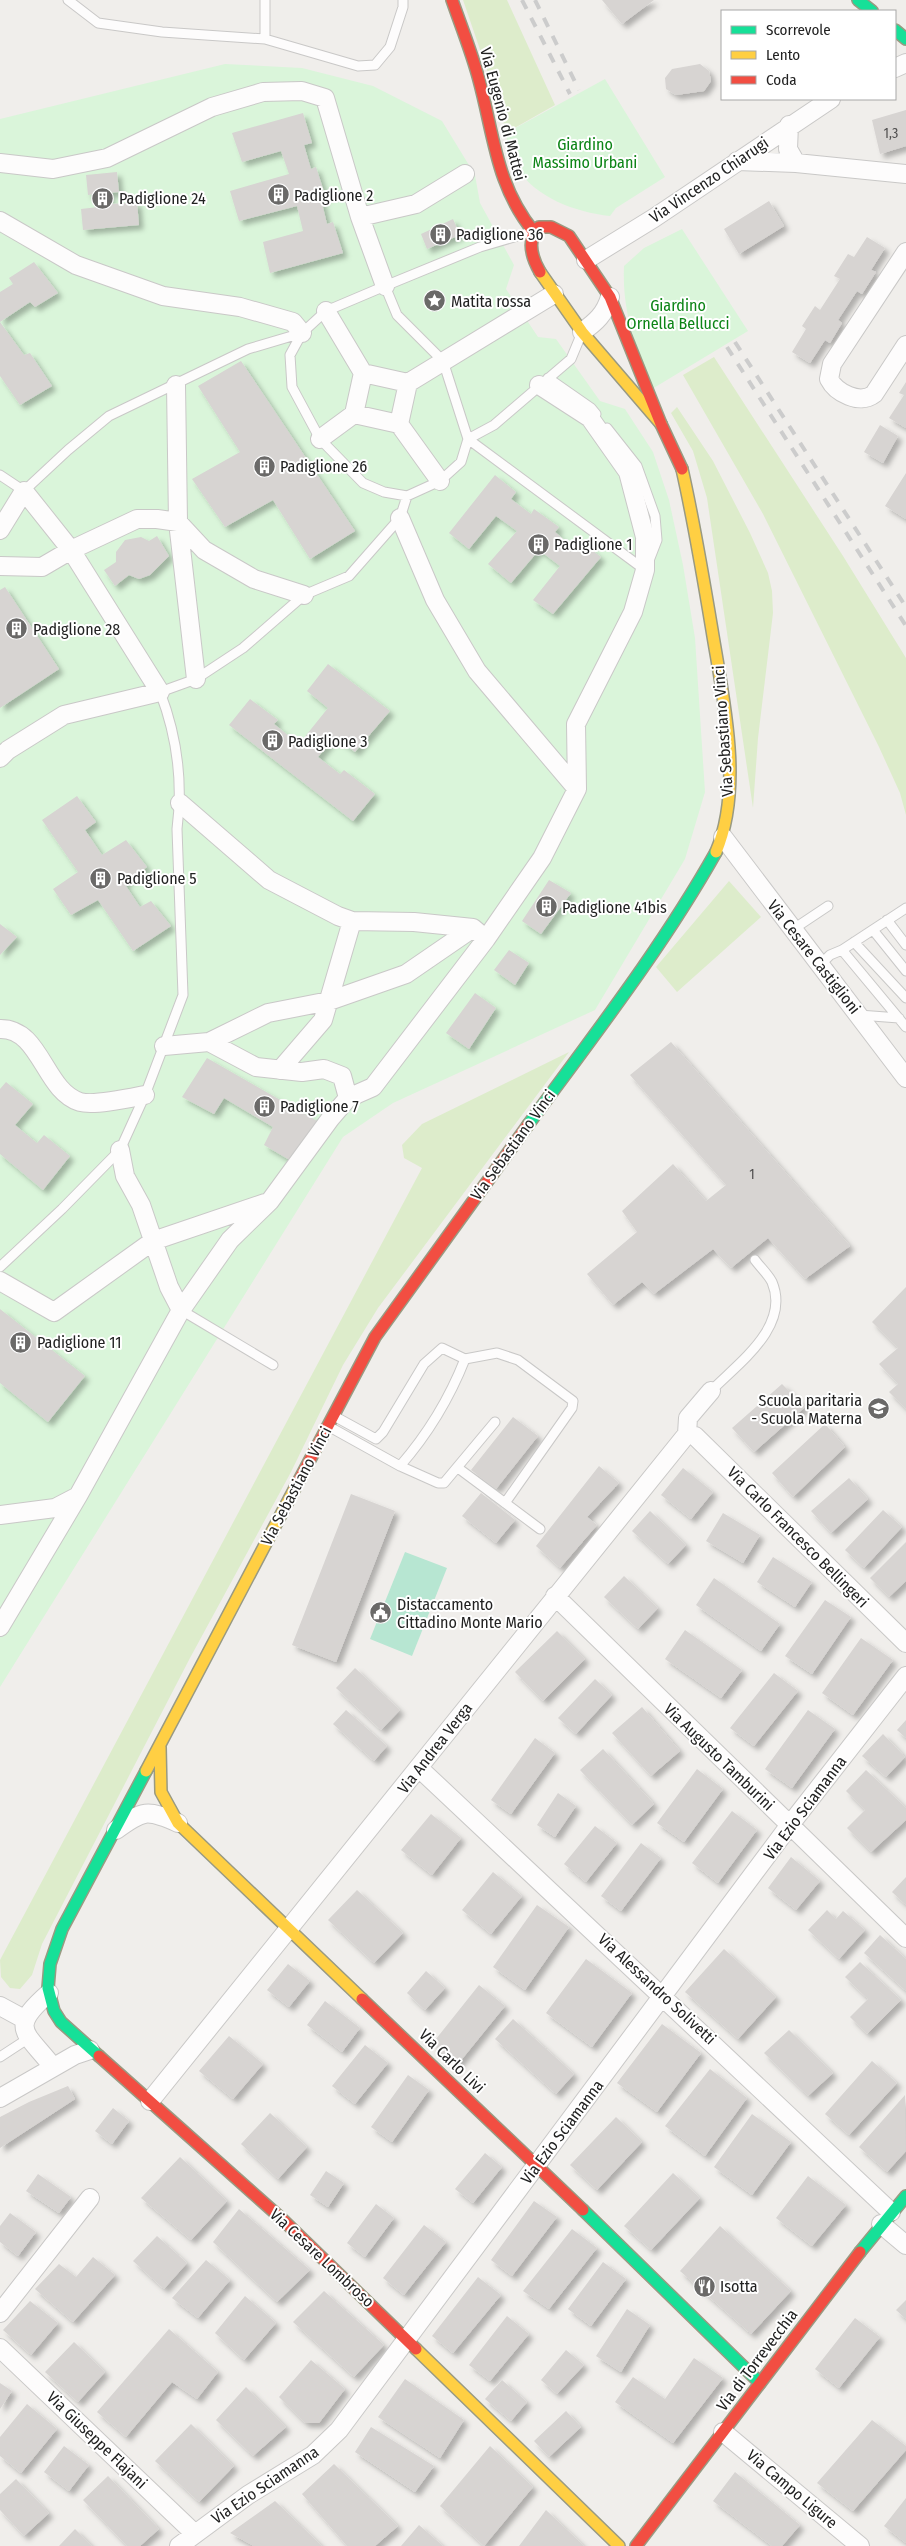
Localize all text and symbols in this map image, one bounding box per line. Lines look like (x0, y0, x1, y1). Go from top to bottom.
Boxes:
legend (721, 10, 896, 100)
text: Scorrevole (766, 21, 831, 39)
street label: Via Eugenio di Mattei (476, 45, 530, 183)
text: Lento (766, 46, 800, 64)
text: Coda (766, 71, 797, 89)
house number: 1,3 (884, 125, 898, 142)
street label: Via Vincenzo Chiarugi (646, 133, 772, 227)
park label: Giardino Massimo Urbani (533, 135, 637, 172)
building icon: Padiglione 2 (266, 183, 290, 207)
building icon: Padiglione 24 (91, 186, 115, 210)
place label: Padiglione 2 (294, 186, 373, 205)
place label: Padiglione 24 (119, 189, 206, 208)
building icon: Padiglione 36 (428, 222, 452, 246)
place label: Padiglione 36 (456, 225, 543, 244)
place icon: Matita rossa (423, 289, 447, 313)
place label: Matita rossa (451, 292, 531, 311)
park label: Giardino Ornella Bellucci (627, 296, 729, 333)
building icon: Padiglione 26 (252, 454, 276, 478)
place label: Padiglione 26 (280, 457, 367, 476)
building icon: Padiglione 1 (526, 532, 550, 556)
place label: Padiglione 1 (554, 535, 633, 554)
building icon: Padiglione 28 (5, 617, 29, 641)
place label: Padiglione 28 (33, 620, 120, 639)
street label: Via Sebastiano Vinci (709, 665, 737, 797)
building icon: Padiglione 3 (260, 729, 284, 753)
place label: Padiglione 3 (288, 732, 368, 751)
building icon: Padiglione 5 (89, 866, 113, 890)
place label: Padiglione 5 (117, 869, 197, 888)
building icon: Padiglione 41bis (534, 895, 558, 919)
street label: Via Cesare Castiglioni (764, 896, 864, 1018)
place label: Padiglione 41bis (562, 898, 667, 917)
street label: Via Sebastiano Vinci (467, 1086, 559, 1204)
building icon: Padiglione 7 (252, 1094, 276, 1118)
place label: Padiglione 7 (280, 1097, 359, 1116)
house number: 1 (749, 1166, 755, 1183)
building icon: Padiglione 11 (9, 1330, 33, 1354)
place label: Padiglione 11 (37, 1333, 122, 1352)
place label: Scuola paritaria - Scuola Materna (751, 1391, 862, 1428)
school or university icon: Scuola paritaria - Scuola Materna (866, 1397, 890, 1421)
street label: Via Sebastiano Vinci (257, 1423, 335, 1549)
street label: Via Carlo Francesco Bellingeri (724, 1463, 872, 1611)
place label: Distaccamento Cittadino Monte Mario (397, 1595, 543, 1632)
public building icon: Distaccamento Cittadino Monte Mario (369, 1601, 393, 1625)
street label: Via Andrea Verga (394, 1699, 476, 1797)
street label: Via Augusto Tamburini (660, 1699, 778, 1815)
street label: Via Ezio Sciamanna (760, 1752, 850, 1864)
street label: Via Alessandro Solivetti (594, 1930, 720, 2048)
street label: Via Carlo Livi (415, 2025, 489, 2097)
street label: Via Ezio Sciamanna (517, 2076, 607, 2188)
street label: Via Cesare Lombroso (266, 2205, 378, 2311)
restaurant icon: Isotta (692, 2274, 716, 2298)
place label: Isotta (720, 2277, 758, 2296)
street label: Via di Torrevecchia (713, 2305, 801, 2415)
street label: Via Giuseppe Flajani (43, 2387, 151, 2493)
street label: Via Ezio Sciamanna (208, 2442, 322, 2528)
street label: Via Campo Ligure (743, 2446, 841, 2532)

